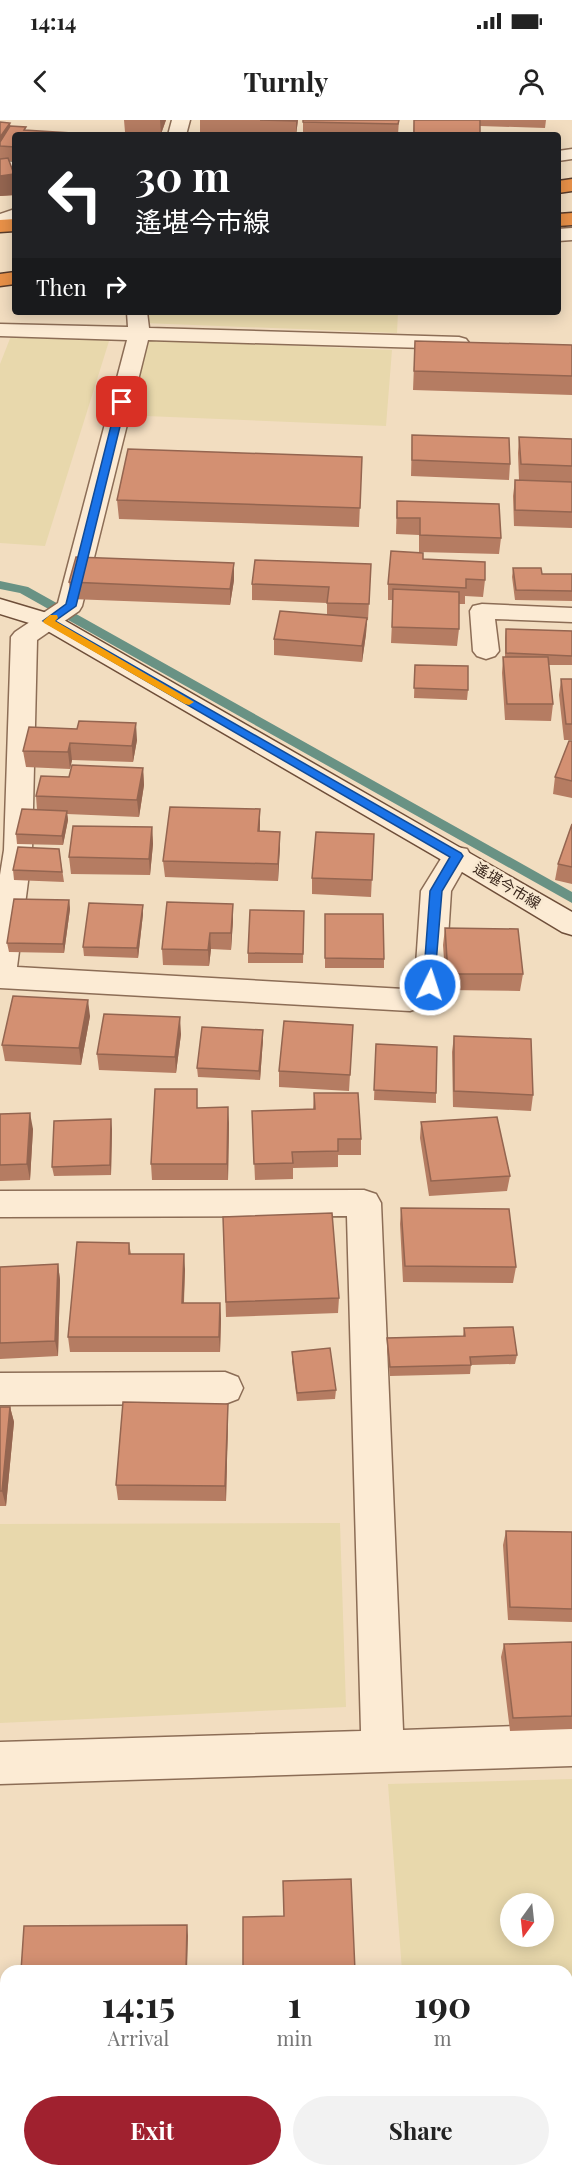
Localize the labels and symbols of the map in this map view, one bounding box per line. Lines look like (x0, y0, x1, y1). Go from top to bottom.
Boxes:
pin (96, 376, 147, 427)
street label: 遙堪今市線 (470, 857, 545, 913)
position arrow (398, 953, 462, 1017)
north arrow (500, 1893, 554, 1947)

